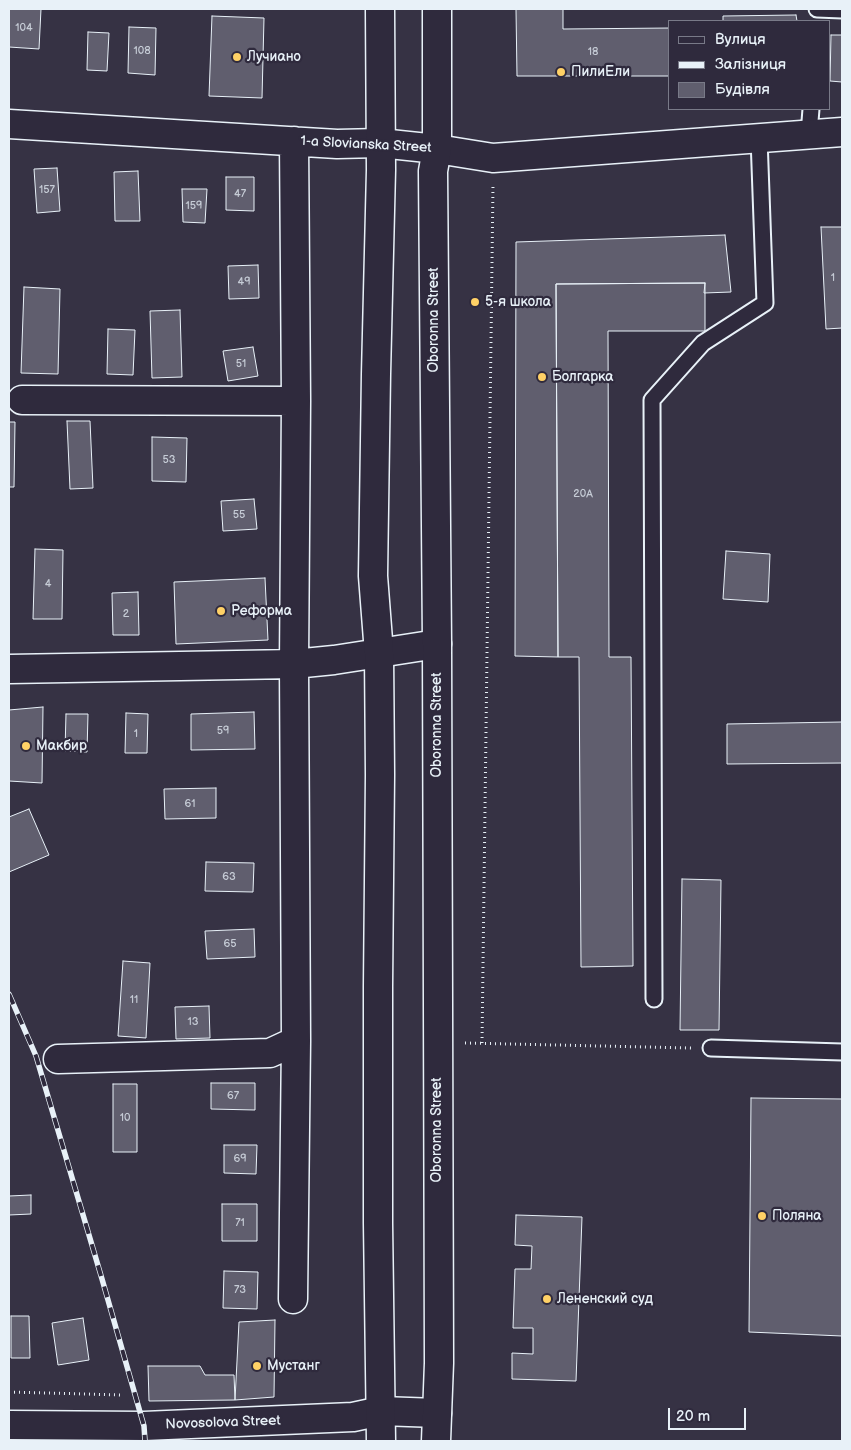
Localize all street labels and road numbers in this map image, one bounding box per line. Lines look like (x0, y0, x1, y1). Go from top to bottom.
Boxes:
street label: 1-a Slovianska Street (300, 133, 432, 157)
street label: Oboronna Street (426, 267, 442, 373)
street label: Oboronna Street (429, 672, 445, 778)
street label: Oboronna Street (429, 1077, 445, 1183)
street label: Novosolova Street (165, 1413, 281, 1433)

